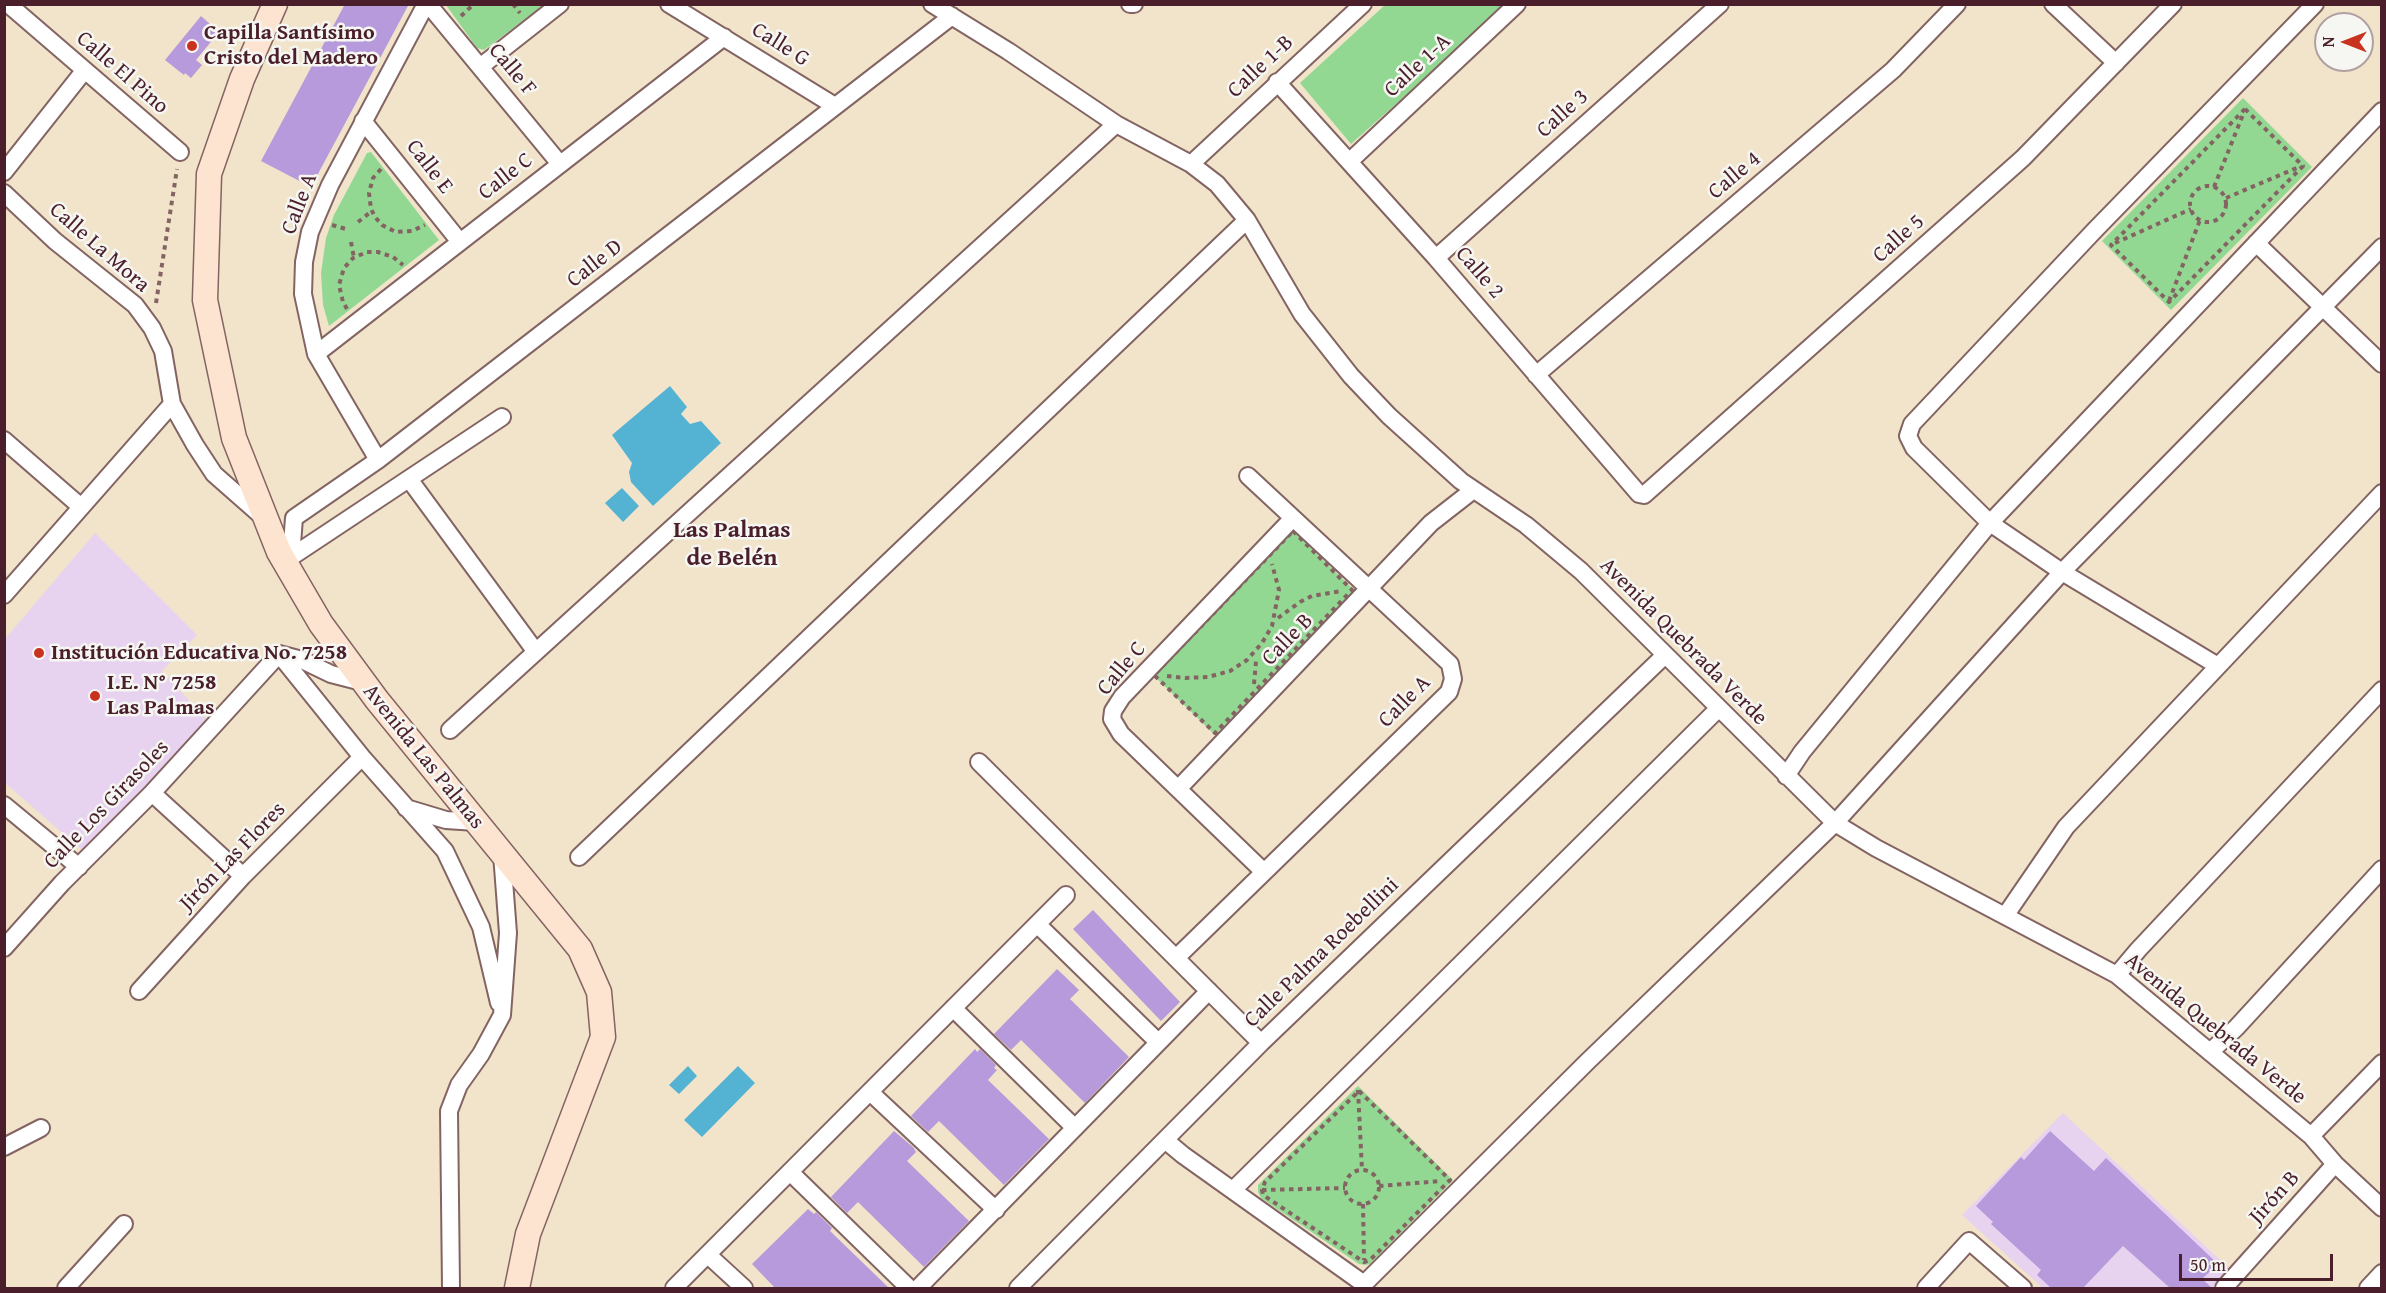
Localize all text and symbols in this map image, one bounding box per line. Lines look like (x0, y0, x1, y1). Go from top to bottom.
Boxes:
north arrow (2314, 12, 2374, 72)
street label: Calle G (746, 17, 814, 73)
place label: Capilla Santísimo Cristo del Madero (204, 20, 378, 72)
street label: Calle El Pino (70, 26, 174, 120)
street label: Calle 1-A (1379, 29, 1457, 103)
street label: Calle 1-B (1223, 30, 1299, 104)
text: N (2316, 37, 2340, 47)
street label: Calle F (482, 38, 542, 102)
marker: Capilla Santísimo Cristo del Madero (185, 39, 199, 53)
street label: Calle 3 (1532, 84, 1594, 144)
street label: Calle E (400, 135, 458, 199)
street label: Calle 4 (1703, 146, 1767, 206)
street label: Calle C (474, 148, 538, 206)
street label: Calle A (276, 170, 324, 238)
street label: Calle La Mora (43, 197, 155, 299)
street label: Calle 5 (1868, 209, 1930, 269)
street label: Calle D (562, 234, 628, 294)
street label: Calle 2 (1449, 242, 1509, 304)
district label: Las Palmas de Belén (673, 517, 791, 573)
street label: Avenida Quebrada Verde (1594, 553, 1772, 731)
street label: Calle B (1257, 608, 1319, 672)
street label: Calle C (1092, 637, 1152, 701)
place label: Institución Educativa No. 7258 (51, 640, 347, 666)
marker: Institución Educativa No. 7258 (32, 646, 46, 660)
place label: I.E. N° 7258 Las Palmas (107, 670, 216, 722)
street label: Calle A (1373, 670, 1437, 734)
street label: Avenida Las Palmas (356, 679, 490, 835)
marker: I.E. N° 7258 Las Palmas (88, 689, 102, 703)
street label: Calle Los Girasoles (39, 735, 175, 875)
street label: Jirón Las Flores (174, 797, 292, 917)
street label: Calle Palma Roebellini (1239, 872, 1405, 1034)
street label: Avenida Quebrada Verde (2119, 948, 2311, 1110)
street label: Jirón B (2244, 1166, 2306, 1230)
scale bar (2182, 1242, 2336, 1280)
text: 50 m (2190, 1251, 2226, 1278)

